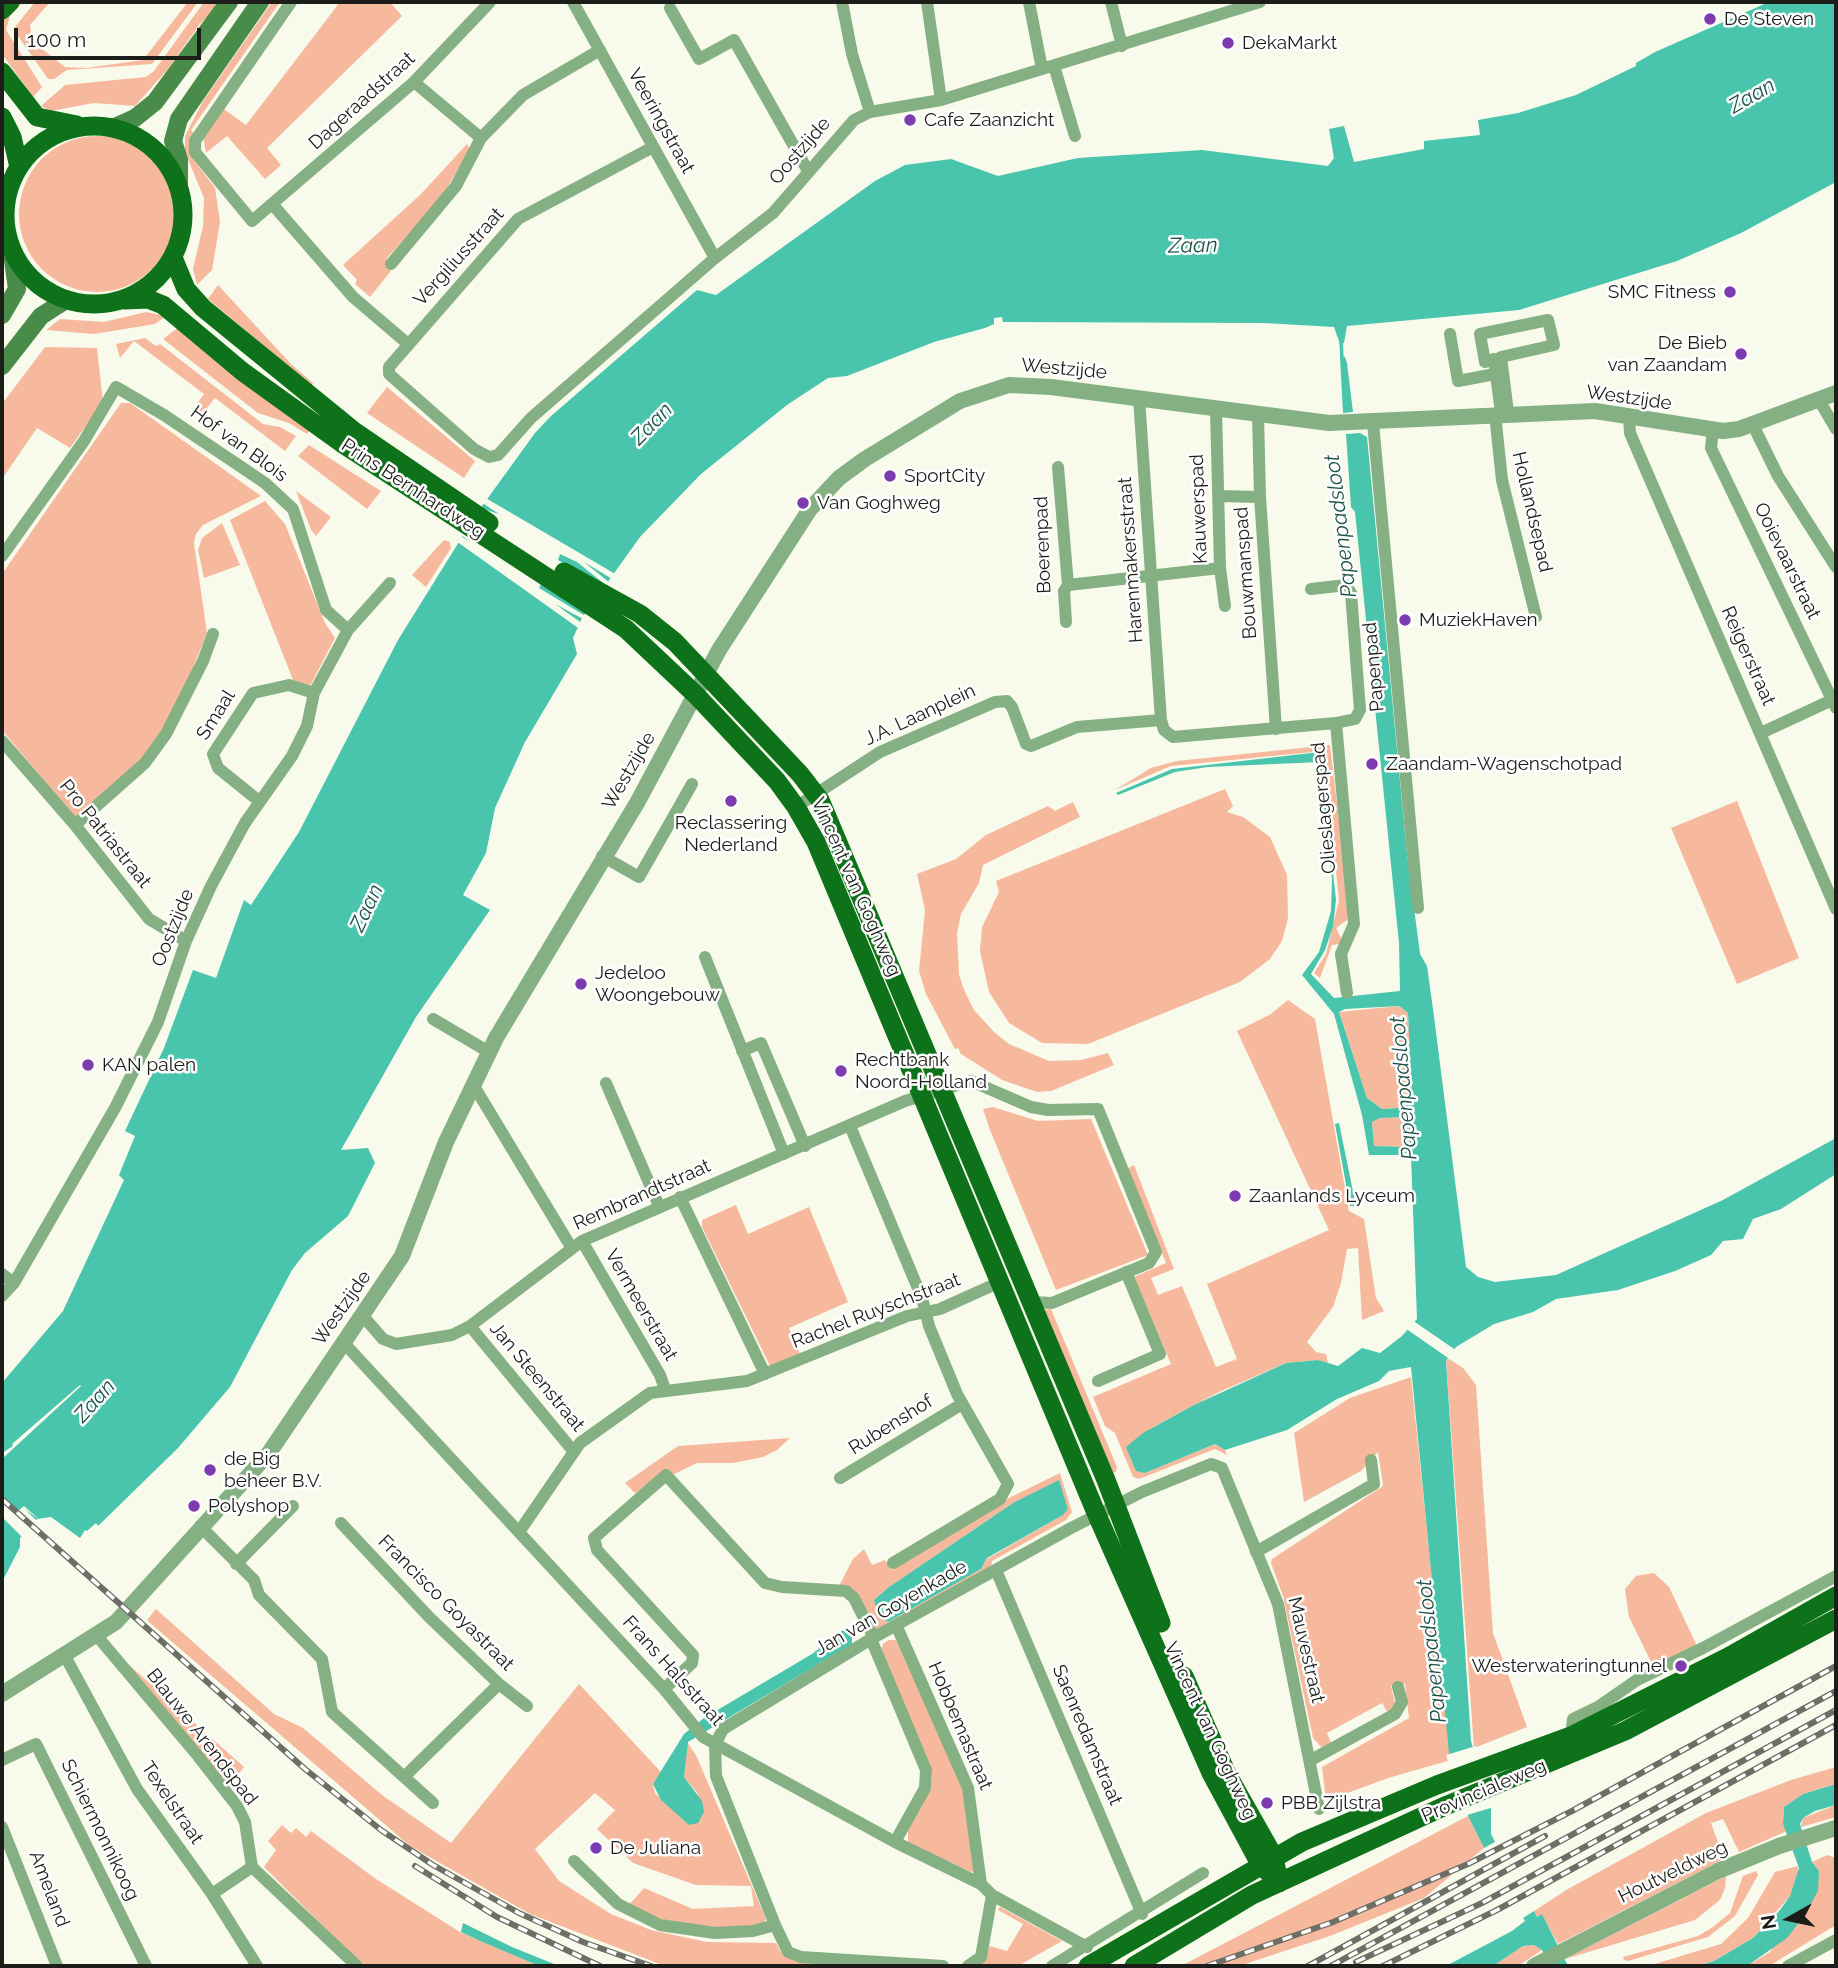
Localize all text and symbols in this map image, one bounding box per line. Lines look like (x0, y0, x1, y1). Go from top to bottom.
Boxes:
place label: De Steven (1724, 8, 1814, 30)
marker: De Steven (1702, 11, 1718, 27)
scale bar (18, 14, 205, 58)
text: 100 m (27, 27, 86, 52)
place label: DekaMarkt (1242, 32, 1337, 54)
marker: DekaMarkt (1220, 35, 1236, 51)
street label: Dageraadstraat (304, 47, 420, 155)
street label: Veeringstraat (623, 64, 699, 178)
water label: Zaan (1724, 73, 1780, 119)
place label: Cafe Zaanzicht (924, 109, 1054, 131)
marker: Cafe Zaanzicht (902, 112, 918, 128)
street label: Oostzijde (765, 113, 835, 189)
street label: Vergiliusstraat (409, 203, 509, 311)
water label: Zaan (1168, 233, 1218, 259)
place label: SMC Fitness (1608, 281, 1716, 303)
marker: SMC Fitness (1722, 284, 1738, 300)
place label: De Bieb van Zaandam (1607, 332, 1727, 376)
marker: De Bieb van Zaandam (1733, 346, 1749, 362)
street label: Westzijde (1020, 354, 1108, 384)
street label: Westzijde (1585, 381, 1673, 415)
water label: Zaan (626, 398, 678, 450)
street label: Hof van Blois (186, 401, 292, 487)
street label: Prins Bernhardweg (337, 434, 489, 544)
street label: Hollandsepad (1507, 450, 1557, 574)
water label: Papenpadsloot (1320, 453, 1362, 599)
street label: Kauwerspad (1186, 454, 1212, 564)
place label: SportCity (904, 465, 985, 487)
marker: SportCity (882, 468, 898, 484)
street label: Harenmakersstraat (1114, 476, 1148, 644)
place label: Van Goghweg (817, 492, 941, 514)
marker: Van Goghweg (795, 495, 811, 511)
street label: Boerenpad (1030, 496, 1056, 594)
street label: Ooievaarstraat (1749, 499, 1825, 623)
street label: Bouwmanspad (1230, 506, 1262, 640)
street label: Reigerstraat (1716, 603, 1780, 709)
place label: MuziekHaven (1419, 609, 1538, 631)
marker: MuziekHaven (1397, 612, 1413, 628)
street label: Papenpad (1359, 621, 1389, 713)
street label: J.A. Laanplein (861, 679, 979, 751)
street label: Smaal (192, 686, 240, 744)
street label: Westzijde (598, 728, 660, 814)
street label: Olieslagerspad (1307, 741, 1341, 875)
place label: Zaandam-Wagenschotpad (1386, 753, 1622, 775)
marker: Zaandam-Wagenschotpad (1364, 756, 1380, 772)
street label: Pro Patriastraat (54, 775, 156, 893)
marker: Reclassering Nederland (723, 793, 739, 809)
street label: Vincent van Goghweg (806, 794, 906, 980)
place label: Reclassering Nederland (675, 812, 787, 856)
water label: Zaan (345, 880, 389, 936)
street label: Oostzijde (147, 886, 199, 970)
place label: Jedeloo Woongebouw (595, 962, 720, 1006)
marker: Jedeloo Woongebouw (573, 976, 589, 992)
water label: Papenpadsloot (1385, 1015, 1423, 1161)
place label: Rechtbank Noord-Holland (855, 1049, 987, 1093)
place label: KAN palen (102, 1054, 196, 1076)
marker: KAN palen (80, 1057, 96, 1073)
marker: Rechtbank Noord-Holland (833, 1063, 849, 1079)
street label: Rembrandtstraat (570, 1155, 714, 1235)
place label: Zaanlands Lyceum (1249, 1185, 1415, 1207)
marker: Zaanlands Lyceum (1227, 1188, 1243, 1204)
street label: Vermeerstraat (600, 1245, 682, 1365)
street label: Westzijde (308, 1266, 376, 1350)
street label: Rachel Ruyschstraat (788, 1268, 964, 1354)
street label: Jan Steenstraat (485, 1318, 589, 1436)
water label: Zaan (69, 1374, 121, 1428)
street label: Rubenshof (845, 1390, 937, 1460)
place label: de Big beheer B.V. (224, 1448, 322, 1492)
marker: de Big beheer B.V. (202, 1462, 218, 1478)
place label: Polyshop (208, 1495, 289, 1517)
marker: Polyshop (186, 1498, 202, 1514)
street label: Francisco Goyastraat (373, 1530, 519, 1676)
street label: Jan van Goyenkade (811, 1555, 971, 1661)
water label: Papenpadsloot (1412, 1578, 1452, 1724)
street label: Mauvestraat (1283, 1595, 1329, 1705)
street label: Frans Halsstraat (618, 1611, 728, 1731)
street label: Vincent van Goghweg (1159, 1639, 1261, 1823)
place label: Westerwateringtunnel (1471, 1655, 1667, 1677)
marker: Westerwateringtunnel (1673, 1658, 1689, 1674)
street label: Hobbemastraat (923, 1659, 997, 1793)
street label: Saenredamstraat (1047, 1661, 1127, 1809)
street label: Blauwe Arendspad (142, 1664, 262, 1810)
street label: Provincialeweg (1418, 1754, 1550, 1828)
street label: Schiermonnikoog (56, 1756, 144, 1904)
street label: Texelstraat (136, 1757, 208, 1849)
place label: PBB Zijlstra (1281, 1792, 1381, 1814)
marker: PBB Zijlstra (1259, 1795, 1275, 1811)
street label: Houtveldweg (1615, 1836, 1731, 1908)
place label: De Juliana (610, 1837, 701, 1859)
marker: De Juliana (588, 1840, 604, 1856)
street label: Ameland (24, 1848, 74, 1930)
north arrow (1754, 1884, 1824, 1954)
text: N (1756, 1913, 1780, 1931)

